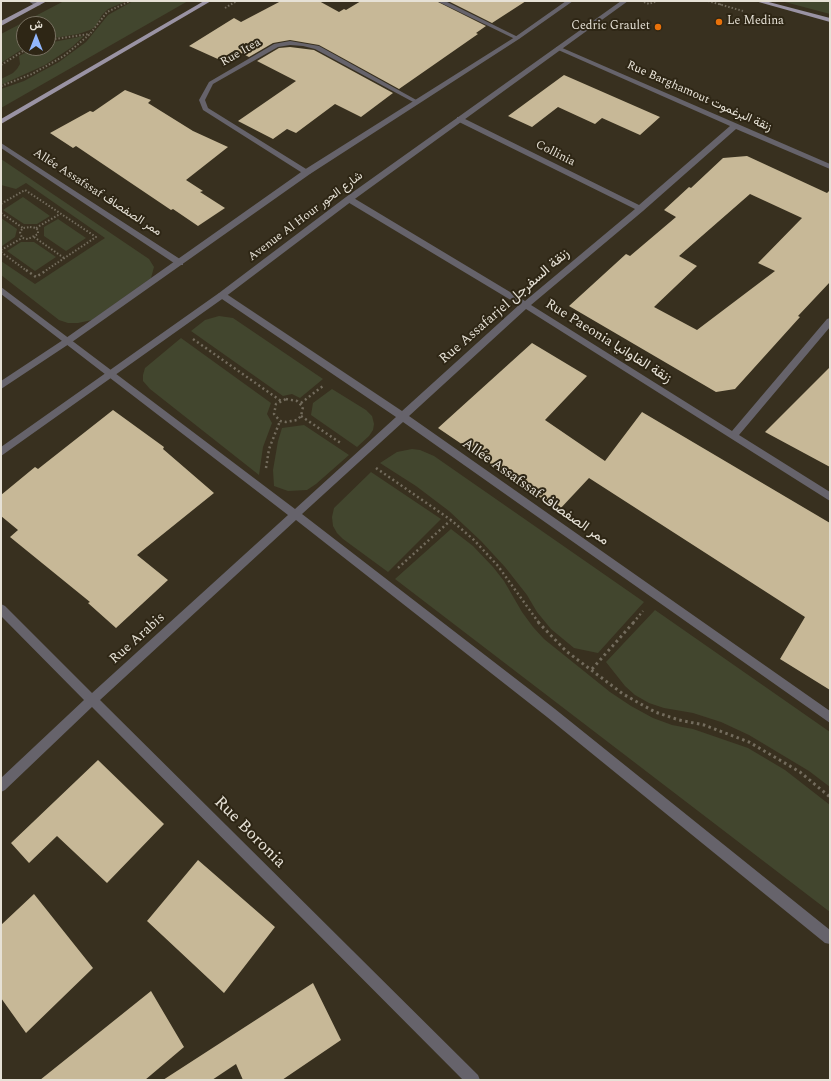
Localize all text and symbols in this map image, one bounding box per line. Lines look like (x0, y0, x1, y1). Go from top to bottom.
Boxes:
place label: Le Medina (727, 15, 784, 29)
north arrow (16, 16, 56, 56)
text: ش (29, 16, 43, 33)
marker: Le Medina (714, 17, 724, 27)
place label: Cedric Graulet (571, 20, 650, 34)
marker: Cedric Graulet (653, 22, 663, 32)
street label: Rue Itea (218, 36, 264, 70)
street label: Rue Barghamout زنقة البرغموت (624, 58, 774, 136)
street label: Collinia (533, 138, 577, 170)
street label: Allée Assafssaf ممر الصفصاف (30, 146, 164, 240)
street label: Avenue Al Hour شارع الحور (246, 169, 366, 265)
street label: Rue Assafarjel زنقة السفرجل (436, 246, 574, 368)
street label: Rue Paeonia زنقة الفاوانيا (542, 296, 674, 388)
street label: Allée Assafssaf ممر الصفصاف (459, 436, 611, 550)
street label: Rue Arabis (107, 610, 169, 668)
street label: Rue Boronia (209, 793, 289, 873)

